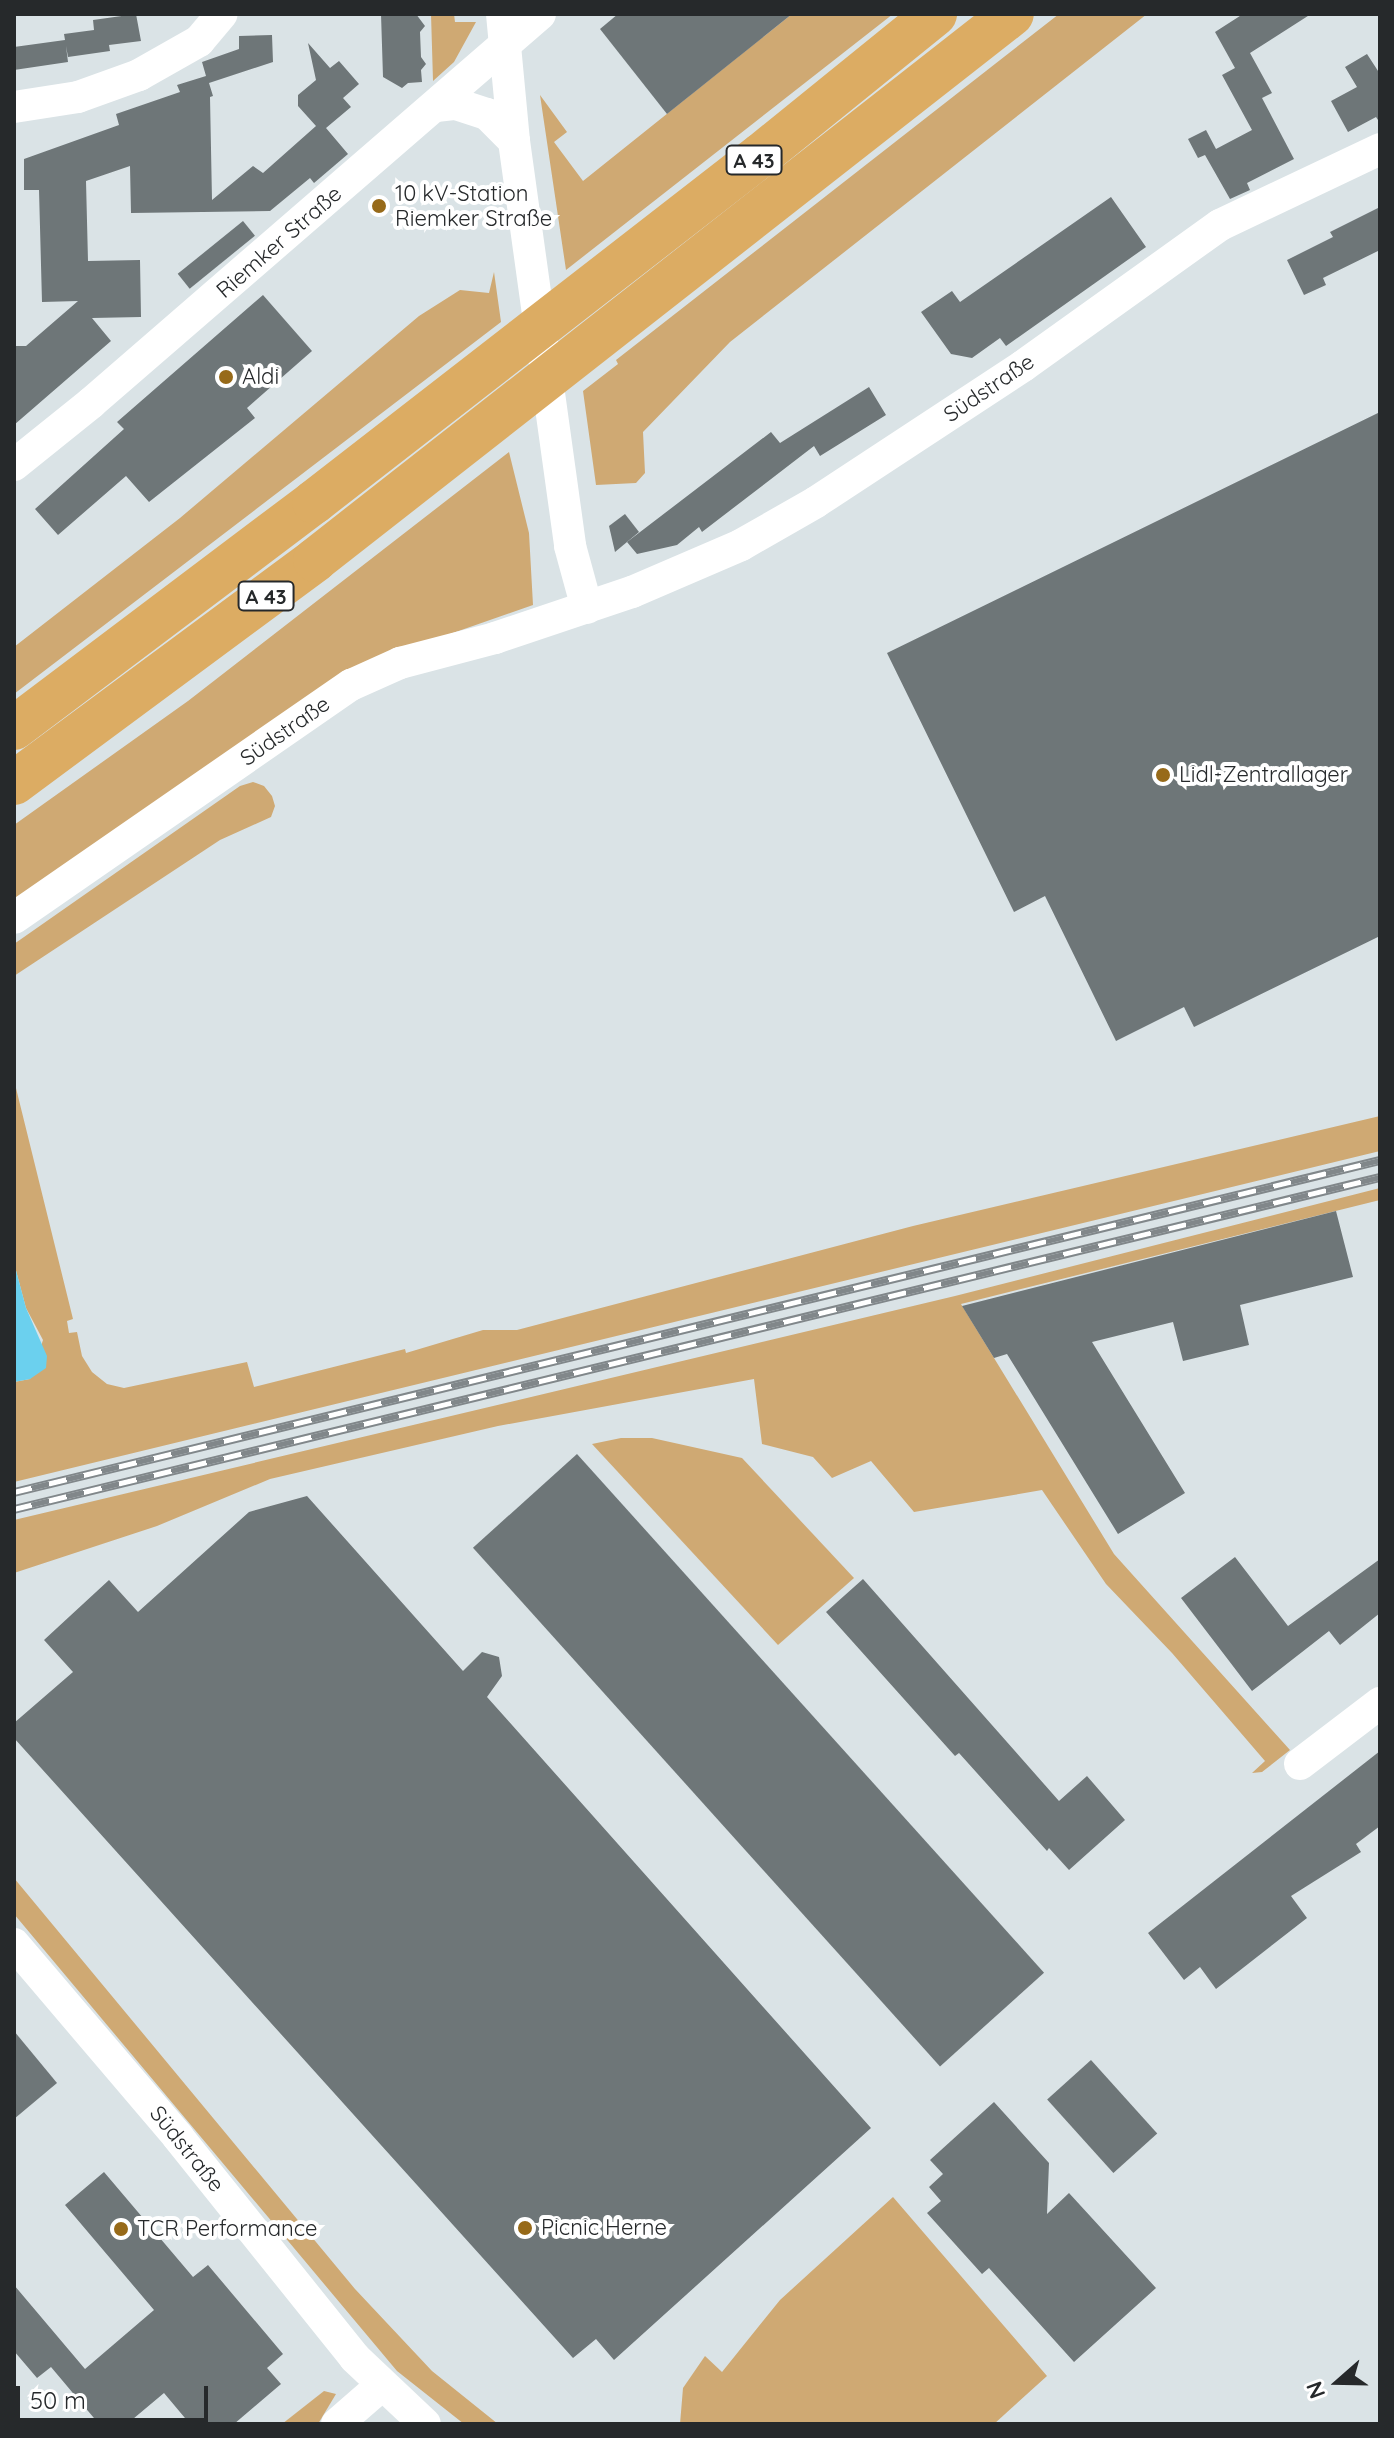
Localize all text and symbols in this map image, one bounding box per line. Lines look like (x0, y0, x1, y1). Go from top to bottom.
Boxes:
road number: A 43 (724, 144, 784, 176)
street label: Riemker Straße (211, 180, 347, 304)
place label: 10 kV-Station Riemker Straße (395, 180, 552, 232)
marker: 10 kV-Station Riemker Straße (370, 197, 388, 215)
street label: Südstraße (939, 348, 1039, 428)
place label: Aldi (242, 364, 279, 390)
marker: Aldi (217, 368, 235, 386)
road number: A 43 (236, 580, 296, 612)
street label: Südstraße (235, 691, 335, 771)
place label: Lidl-Zentrallager (1179, 762, 1348, 788)
marker: Lidl-Zentrallager (1154, 766, 1172, 784)
street label: Südstraße (144, 2101, 230, 2197)
place label: Picnic Herne (541, 2215, 667, 2241)
place label: TCR Performance (137, 2216, 318, 2242)
marker: Picnic Herne (516, 2219, 534, 2237)
marker: TCR Performance (112, 2220, 130, 2238)
north arrow (1298, 2342, 1378, 2422)
scale bar (20, 2370, 212, 2420)
text: N (1300, 2378, 1331, 2403)
text: 50 m (30, 2385, 86, 2415)

